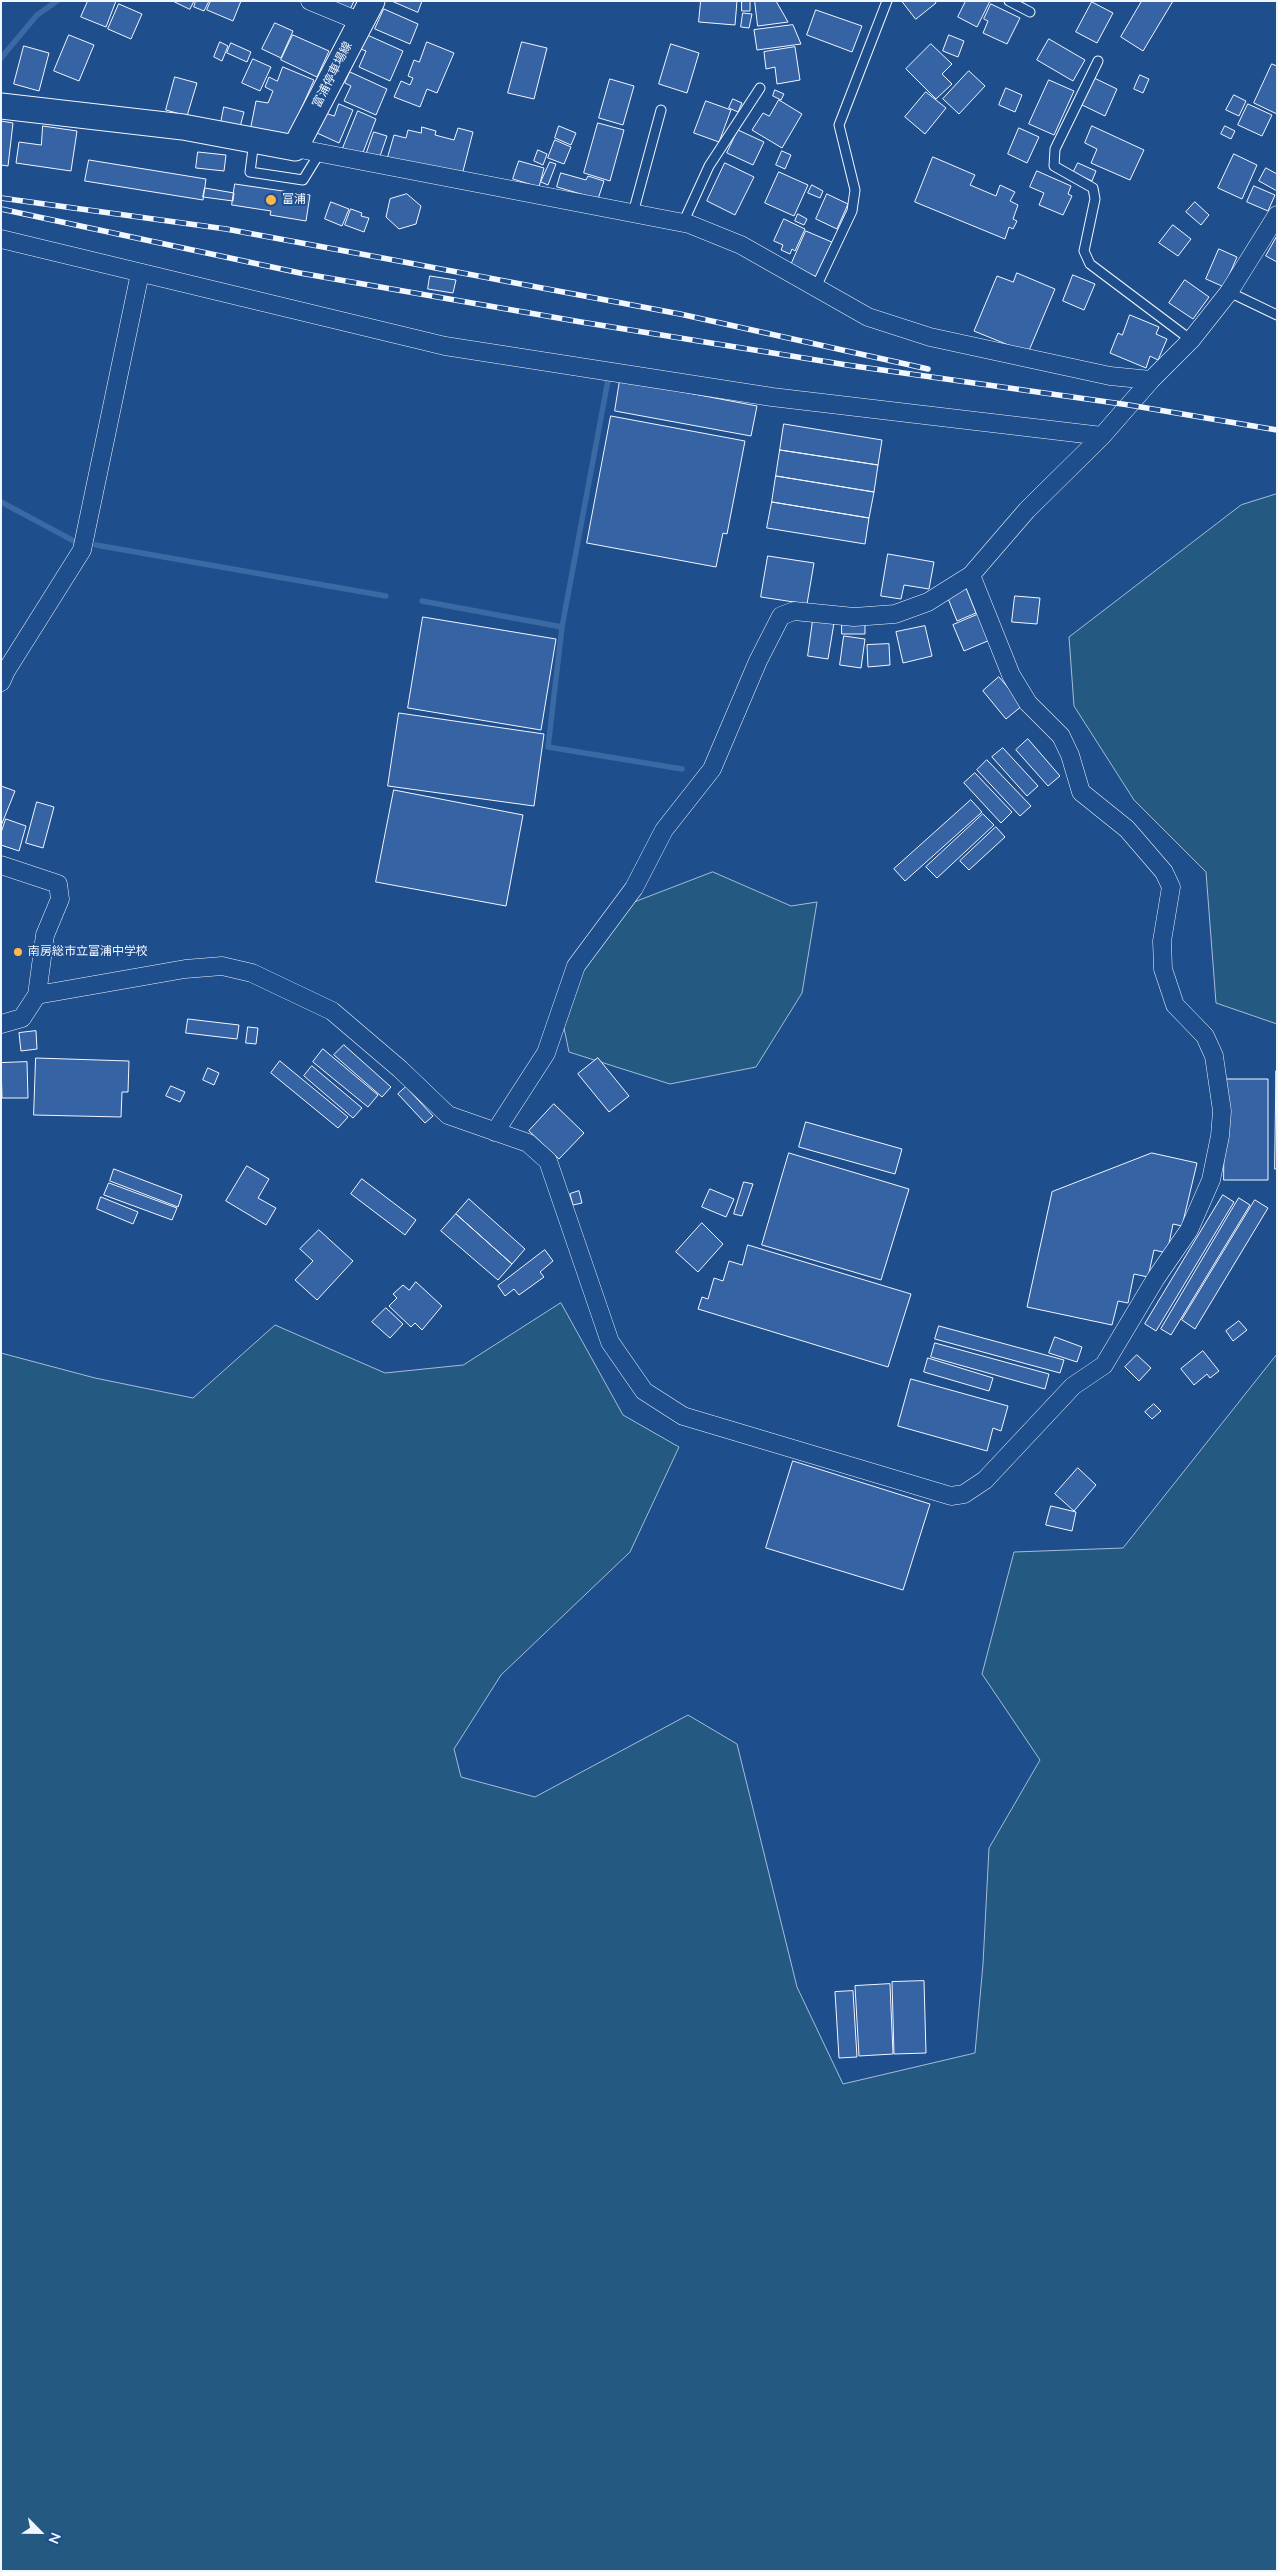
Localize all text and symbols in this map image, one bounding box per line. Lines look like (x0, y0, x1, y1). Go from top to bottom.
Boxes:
street label: 富浦停車場線 (310, 40, 356, 110)
marker: 富浦 (264, 193, 278, 207)
place label: 富浦 (282, 193, 306, 207)
place label: 南房総市立富浦中学校 (28, 945, 148, 959)
marker: 南房総市立富浦中学校 (12, 946, 24, 958)
north arrow (15, 2507, 65, 2557)
text: N (43, 2530, 65, 2547)

